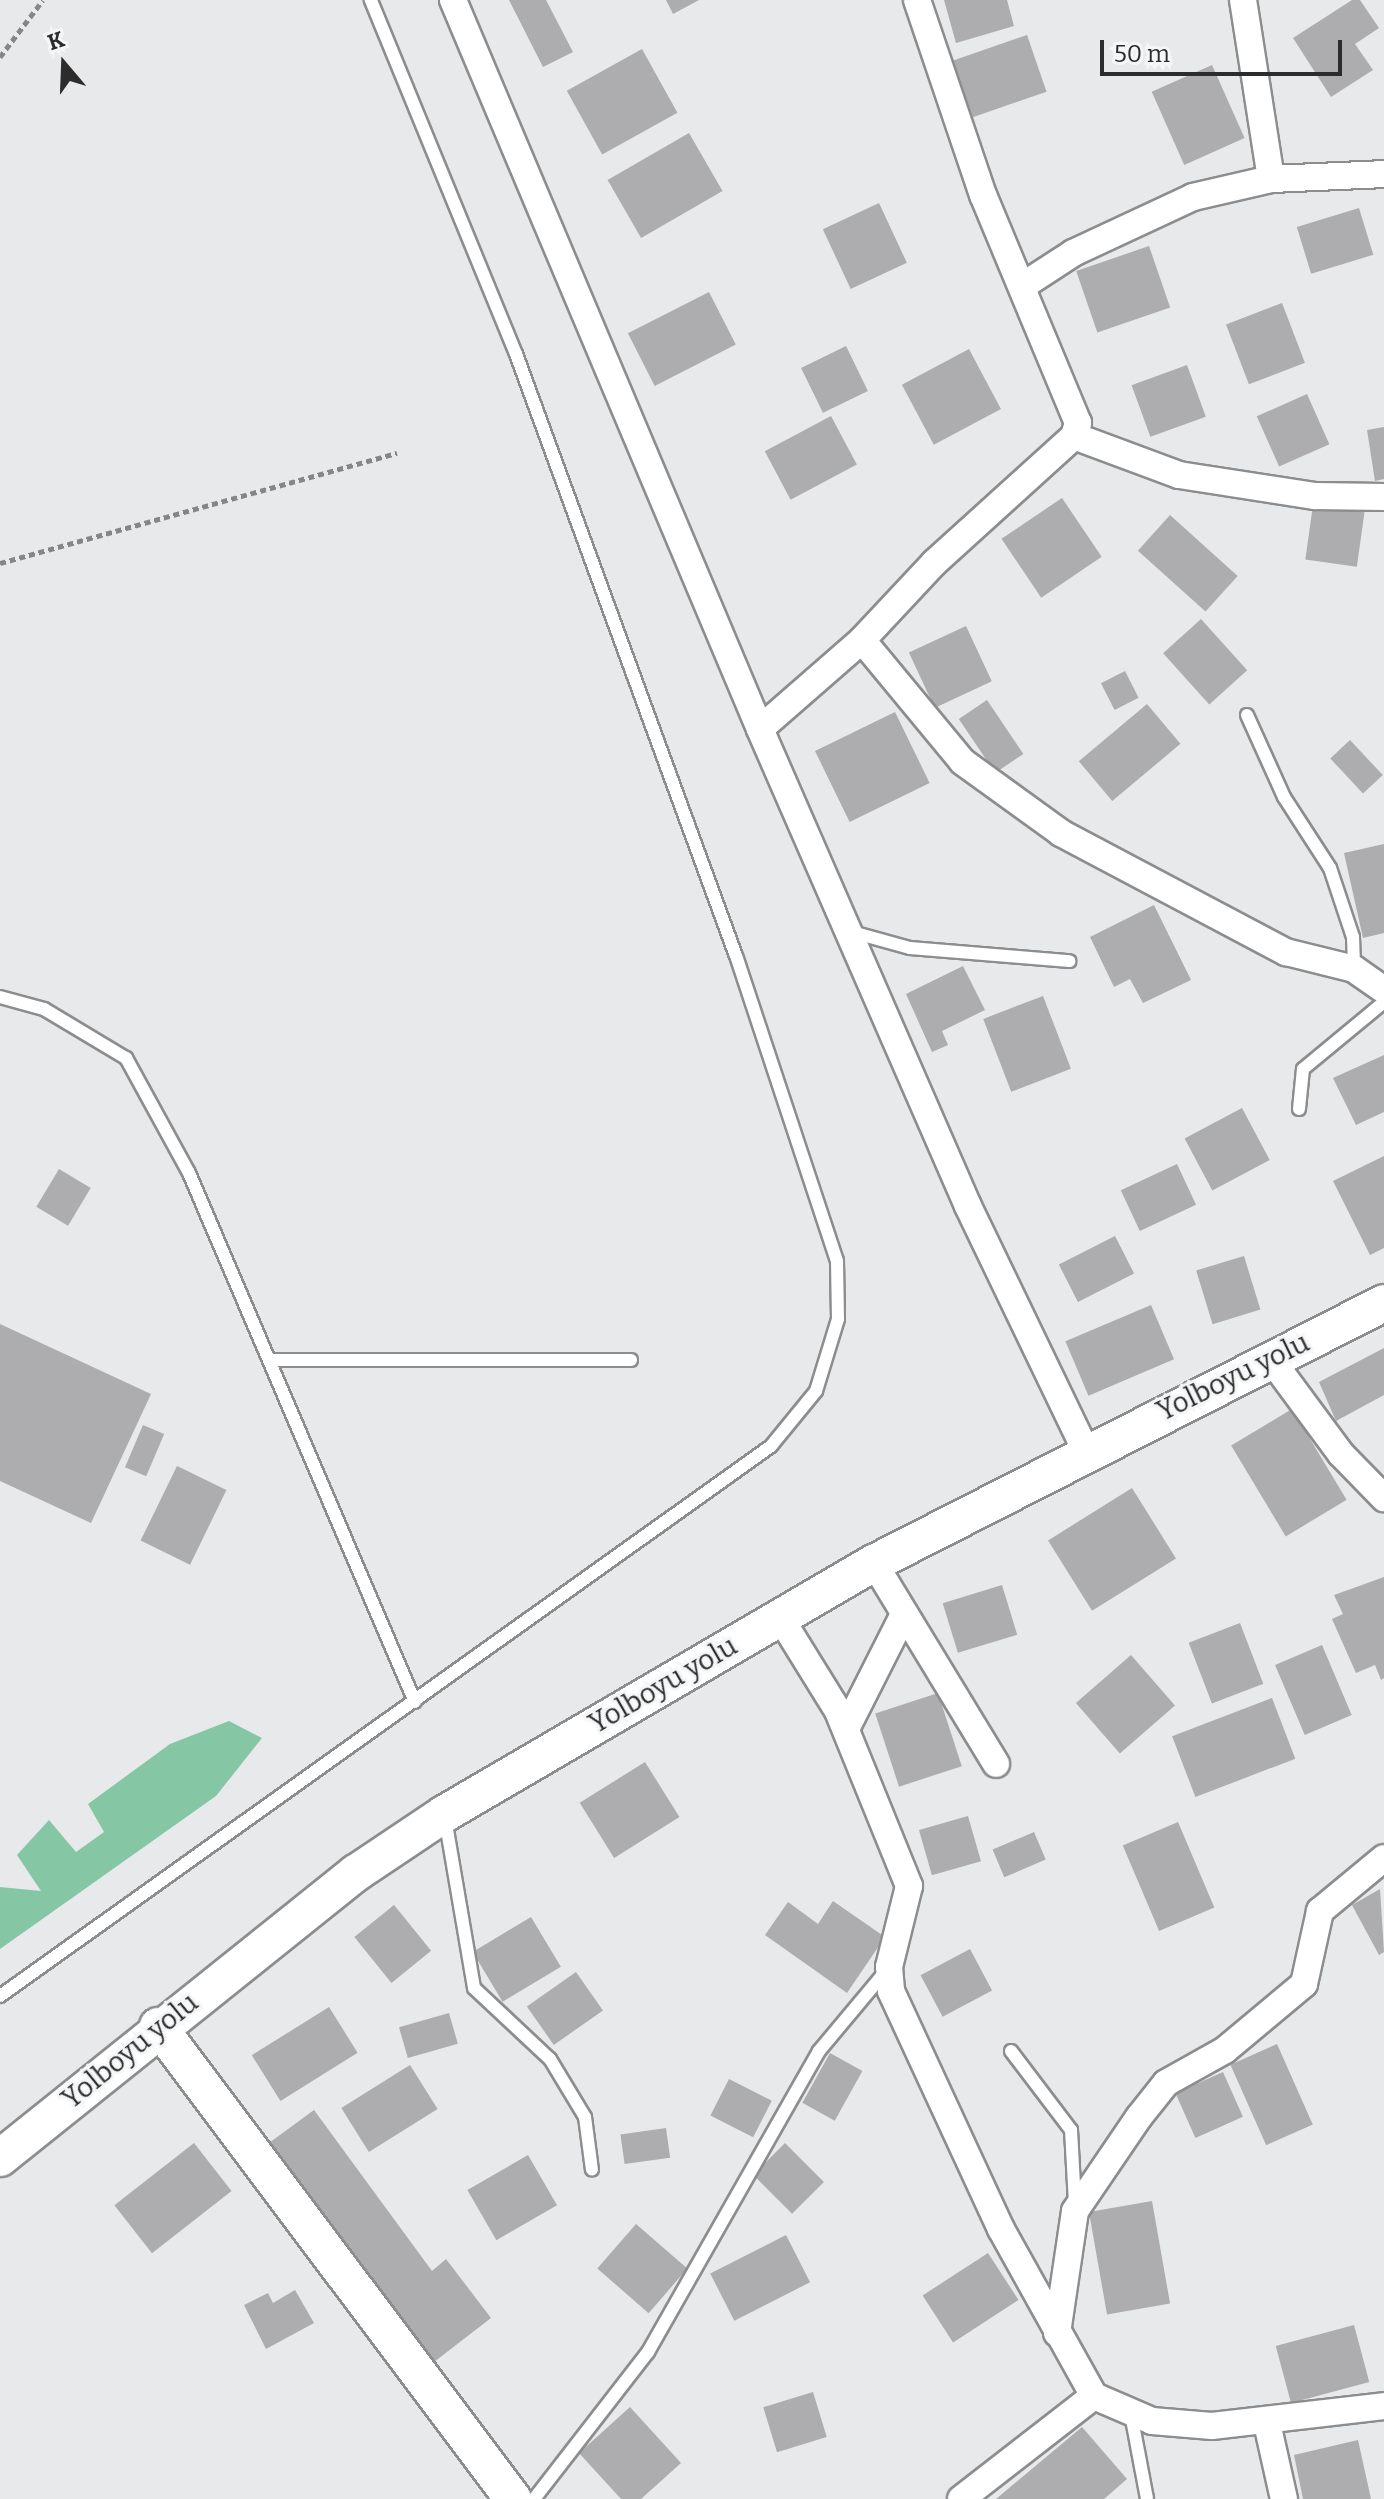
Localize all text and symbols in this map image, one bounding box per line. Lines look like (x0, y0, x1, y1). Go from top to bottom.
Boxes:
north arrow (24, 24, 104, 104)
scale bar (1104, 24, 1346, 74)
text: K (44, 26, 68, 56)
text: 50 m (1114, 40, 1170, 68)
street label: Yolboyu yolu (1151, 1326, 1315, 1428)
street label: Yolboyu yolu (583, 1629, 743, 1741)
street label: Yolboyu yolu (55, 1986, 205, 2116)

